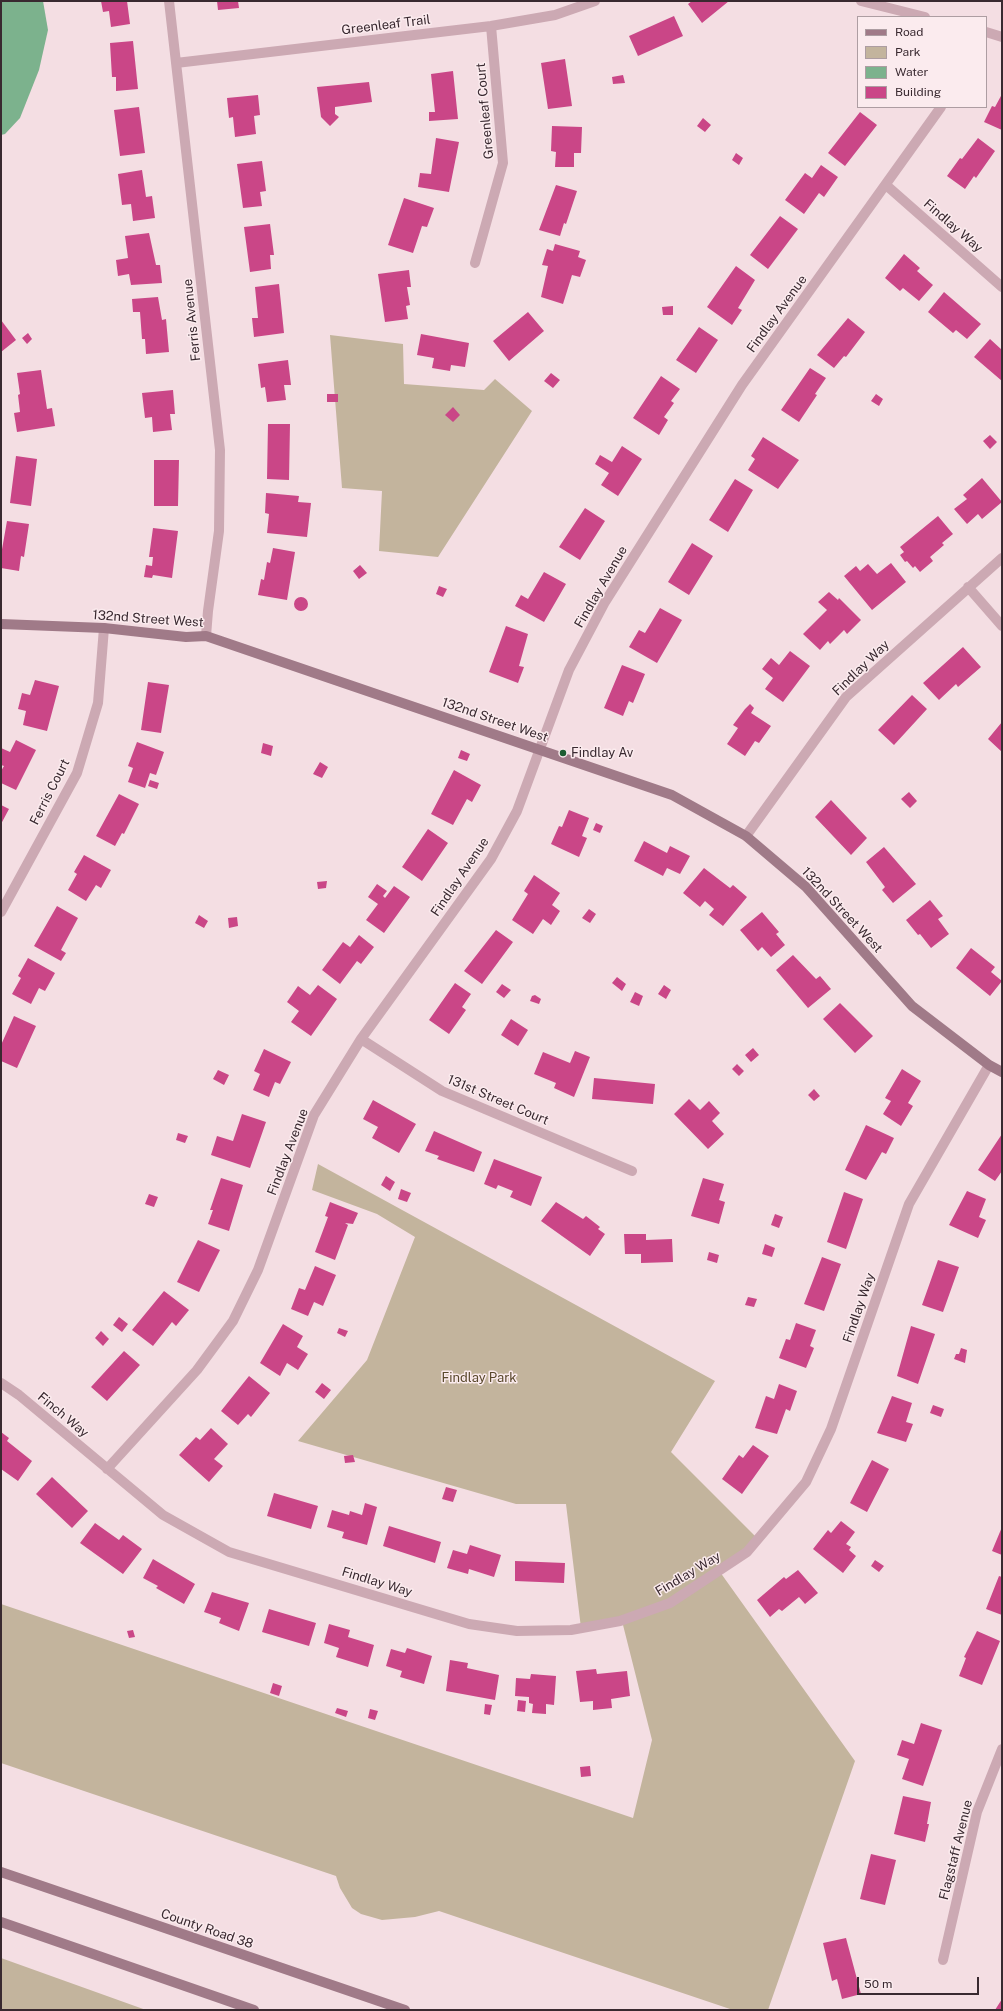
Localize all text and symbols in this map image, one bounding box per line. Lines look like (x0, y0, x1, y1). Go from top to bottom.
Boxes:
street label: Greenleaf Trail (341, 12, 431, 38)
legend (857, 16, 987, 108)
text: Road (895, 25, 923, 39)
text: Park (895, 45, 921, 59)
street label: Greenleaf Court (473, 62, 497, 160)
text: Water (895, 65, 928, 79)
text: Building (895, 85, 941, 99)
street label: Findlay Way (920, 196, 986, 256)
street label: Findlay Avenue (744, 272, 810, 356)
street label: Ferris Avenue (180, 278, 204, 362)
street label: Findlay Avenue (571, 543, 631, 631)
street label: 132nd Street West (92, 607, 204, 631)
street label: Findlay Way (829, 637, 893, 699)
street label: 132nd Street West (440, 694, 550, 746)
place label: Findlay Av (571, 745, 633, 761)
marker: Findlay Av (558, 748, 568, 758)
street label: Ferris Court (27, 756, 73, 828)
street label: Findlay Avenue (428, 835, 492, 919)
street label: 132nd Street West (798, 864, 886, 956)
street label: 131st Street Court (445, 1072, 551, 1128)
street label: Findlay Avenue (264, 1106, 312, 1198)
street label: Findlay Way (840, 1271, 878, 1345)
park label: Findlay Park (441, 1370, 517, 1386)
street label: Finch Way (34, 1389, 92, 1441)
street label: Findlay Way (653, 1548, 723, 1600)
street label: Findlay Way (340, 1564, 414, 1600)
street label: Flagstaff Avenue (936, 1798, 976, 1902)
street label: County Road 38 (159, 1906, 255, 1952)
scale bar (859, 1969, 981, 1995)
text: 50 m (864, 1977, 892, 1991)

